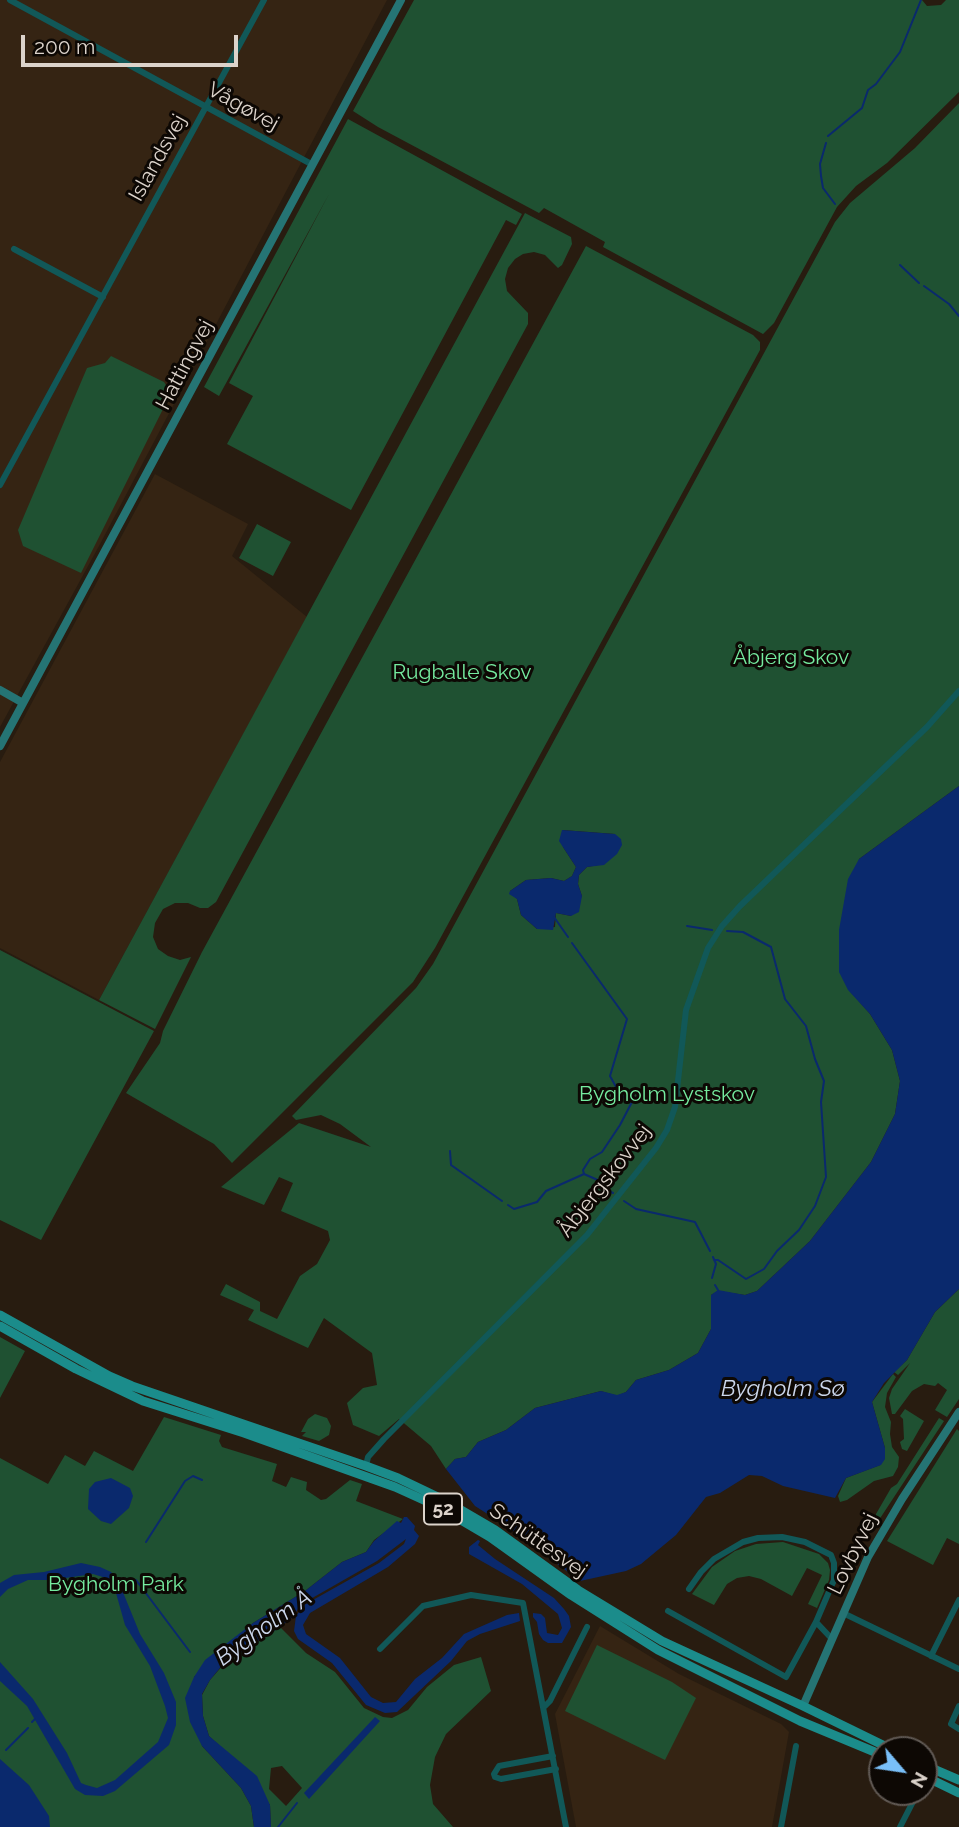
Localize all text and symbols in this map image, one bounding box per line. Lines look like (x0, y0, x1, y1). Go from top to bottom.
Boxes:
scale bar (24, 21, 242, 65)
text: 200 m (34, 34, 95, 59)
street label: Vågøvej (203, 77, 283, 137)
street label: Islandsvej (124, 110, 192, 206)
street label: Hattingvej (151, 316, 219, 414)
park label: Åbjerg Skov (733, 645, 849, 671)
park label: Rugballe Skov (392, 660, 532, 686)
park label: Bygholm Lystskov (579, 1082, 755, 1108)
street label: Åbjergskovvej (553, 1120, 657, 1242)
water label: Bygholm Sø (721, 1375, 845, 1403)
road number: 52 (424, 1494, 462, 1525)
street label: Schüttesvej (484, 1498, 592, 1584)
street label: Lovbyvej (823, 1509, 883, 1599)
park label: Bygholm Park (48, 1572, 184, 1598)
water label: Bygholm Å (210, 1584, 318, 1672)
north arrow (868, 1736, 938, 1806)
text: N (906, 1769, 933, 1792)

